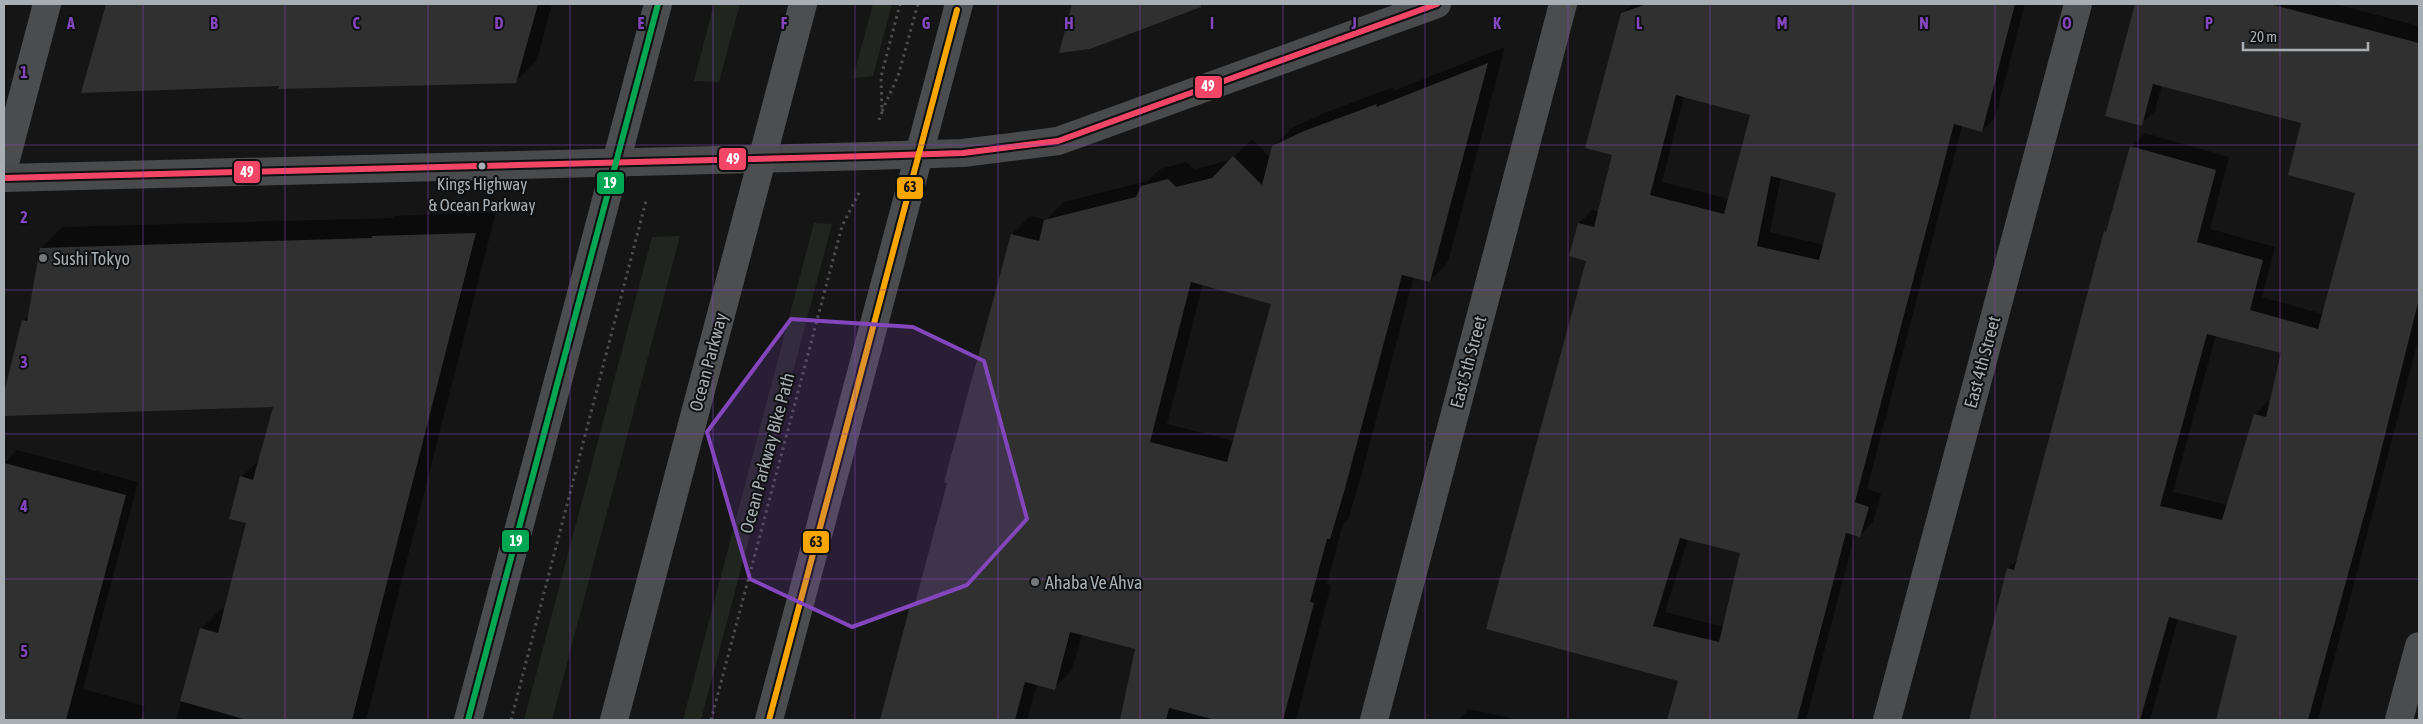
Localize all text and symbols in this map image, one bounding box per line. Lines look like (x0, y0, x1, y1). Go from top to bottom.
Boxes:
text: A (66, 14, 75, 32)
text: B (210, 14, 218, 32)
text: C (352, 14, 360, 32)
text: D (495, 14, 504, 32)
text: E (638, 14, 645, 32)
text: F (781, 14, 788, 32)
text: G (922, 14, 931, 32)
text: H (1064, 14, 1074, 32)
text: I (1210, 14, 1214, 32)
text: J (1350, 14, 1357, 32)
text: K (1493, 14, 1501, 32)
text: L (1636, 14, 1643, 32)
text: M (1777, 14, 1787, 32)
text: N (1919, 14, 1929, 32)
text: O (2062, 14, 2072, 32)
text: P (2205, 14, 2213, 32)
scale bar (2243, 20, 2368, 52)
text: 20 m (2250, 28, 2277, 45)
text: 1 (20, 63, 28, 81)
line badge: 49 (1194, 75, 1223, 99)
text: 49 (1200, 78, 1215, 94)
line badge: 49 (718, 147, 747, 171)
text: 49 (725, 151, 740, 167)
line badge: 49 (233, 160, 261, 184)
marker: Kings Highway & Ocean Parkway (477, 161, 487, 171)
text: 49 (239, 164, 254, 180)
line badge: 19 (596, 171, 625, 195)
place label: Kings Highway & Ocean Parkway (429, 174, 535, 215)
text: 19 (603, 175, 617, 191)
line badge: 63 (896, 176, 924, 200)
text: 63 (903, 179, 917, 195)
text: 2 (20, 208, 28, 226)
place label: Sushi Tokyo (53, 248, 130, 269)
marker: Sushi Tokyo (37, 252, 49, 264)
street label: Ocean Parkway (685, 310, 731, 414)
street label: East 5th Street (1446, 314, 1490, 410)
street label: East 4th Street (1960, 314, 2004, 410)
text: 3 (20, 353, 28, 371)
street label: Ocean Parkway Bike Path (735, 370, 799, 536)
text: 4 (19, 497, 28, 515)
line badge: 19 (501, 529, 530, 553)
line badge: 63 (802, 530, 830, 554)
text: 19 (509, 533, 523, 549)
text: 63 (809, 534, 823, 550)
place label: Ahaba Ve Ahva (1045, 572, 1142, 593)
marker: Ahaba Ve Ahva (1029, 576, 1041, 588)
text: 5 (20, 642, 28, 660)

